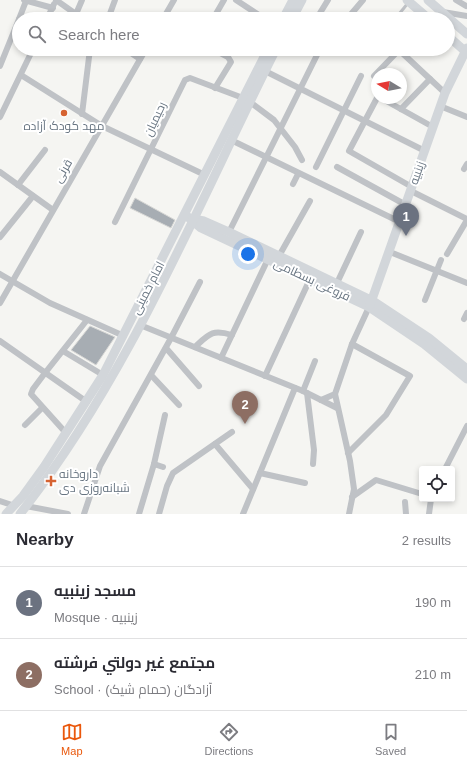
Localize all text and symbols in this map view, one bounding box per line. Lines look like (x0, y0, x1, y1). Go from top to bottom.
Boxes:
search box (12, 12, 455, 56)
icon: search (26, 23, 48, 45)
text: Search here (58, 26, 140, 43)
north arrow (371, 68, 407, 104)
street label: رحیمیان (141, 99, 169, 139)
marker: مهد کودک آزاده (59, 108, 69, 118)
place label: مهد کودک آزاده (24, 119, 104, 133)
street label: قرنی (51, 157, 75, 185)
street label: زینبیه (406, 159, 428, 187)
pin: 1 (393, 203, 419, 236)
your location (238, 244, 258, 264)
street label: فروغی بسطامی (272, 256, 352, 304)
street label: امام خمینی (129, 259, 168, 317)
pin: 2 (232, 391, 258, 424)
map controls (419, 466, 455, 502)
button: locate (419, 466, 455, 502)
place label: داروخانه شبانه‌روزی دی (59, 467, 130, 495)
marker: داروخانه شبانه‌روزی دی (46, 476, 56, 486)
text: Nearby (16, 530, 74, 549)
text: 2 results (402, 533, 451, 548)
text: مسجد زینبیه (54, 582, 136, 599)
text: 1 (25, 595, 33, 610)
text: 190 m (415, 595, 451, 610)
text: Mosque · زینبیه (54, 610, 138, 625)
text: مجتمع غير دولتي فرشته (54, 654, 215, 671)
text: 2 (25, 667, 33, 682)
text: 210 m (415, 667, 451, 682)
text: School · آزادگان (حمام شیک) (54, 682, 212, 697)
tab: Map (61, 721, 83, 757)
tab: Directions (204, 721, 253, 757)
tab: Saved (375, 721, 406, 757)

